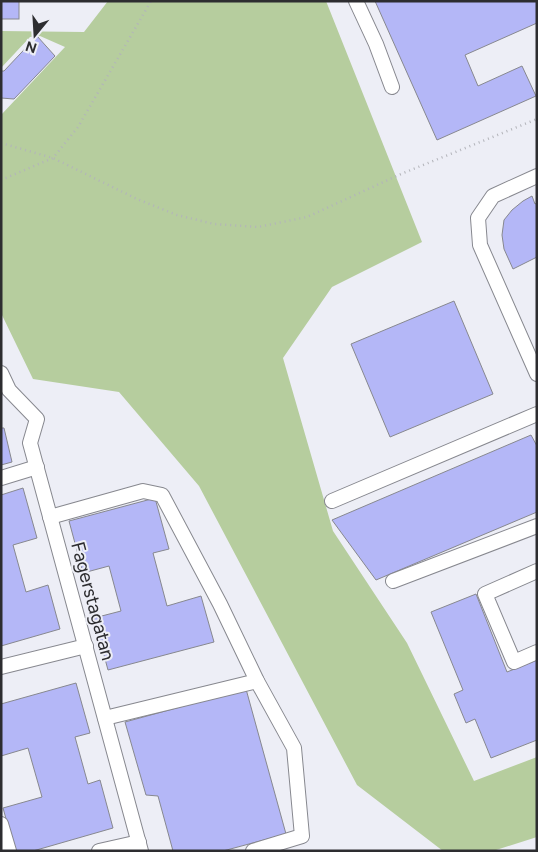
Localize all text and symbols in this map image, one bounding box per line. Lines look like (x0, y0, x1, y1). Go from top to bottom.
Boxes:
north arrow (10, 10, 60, 60)
text: N (23, 37, 39, 57)
street label: Fagerstagatan (66, 539, 120, 663)

